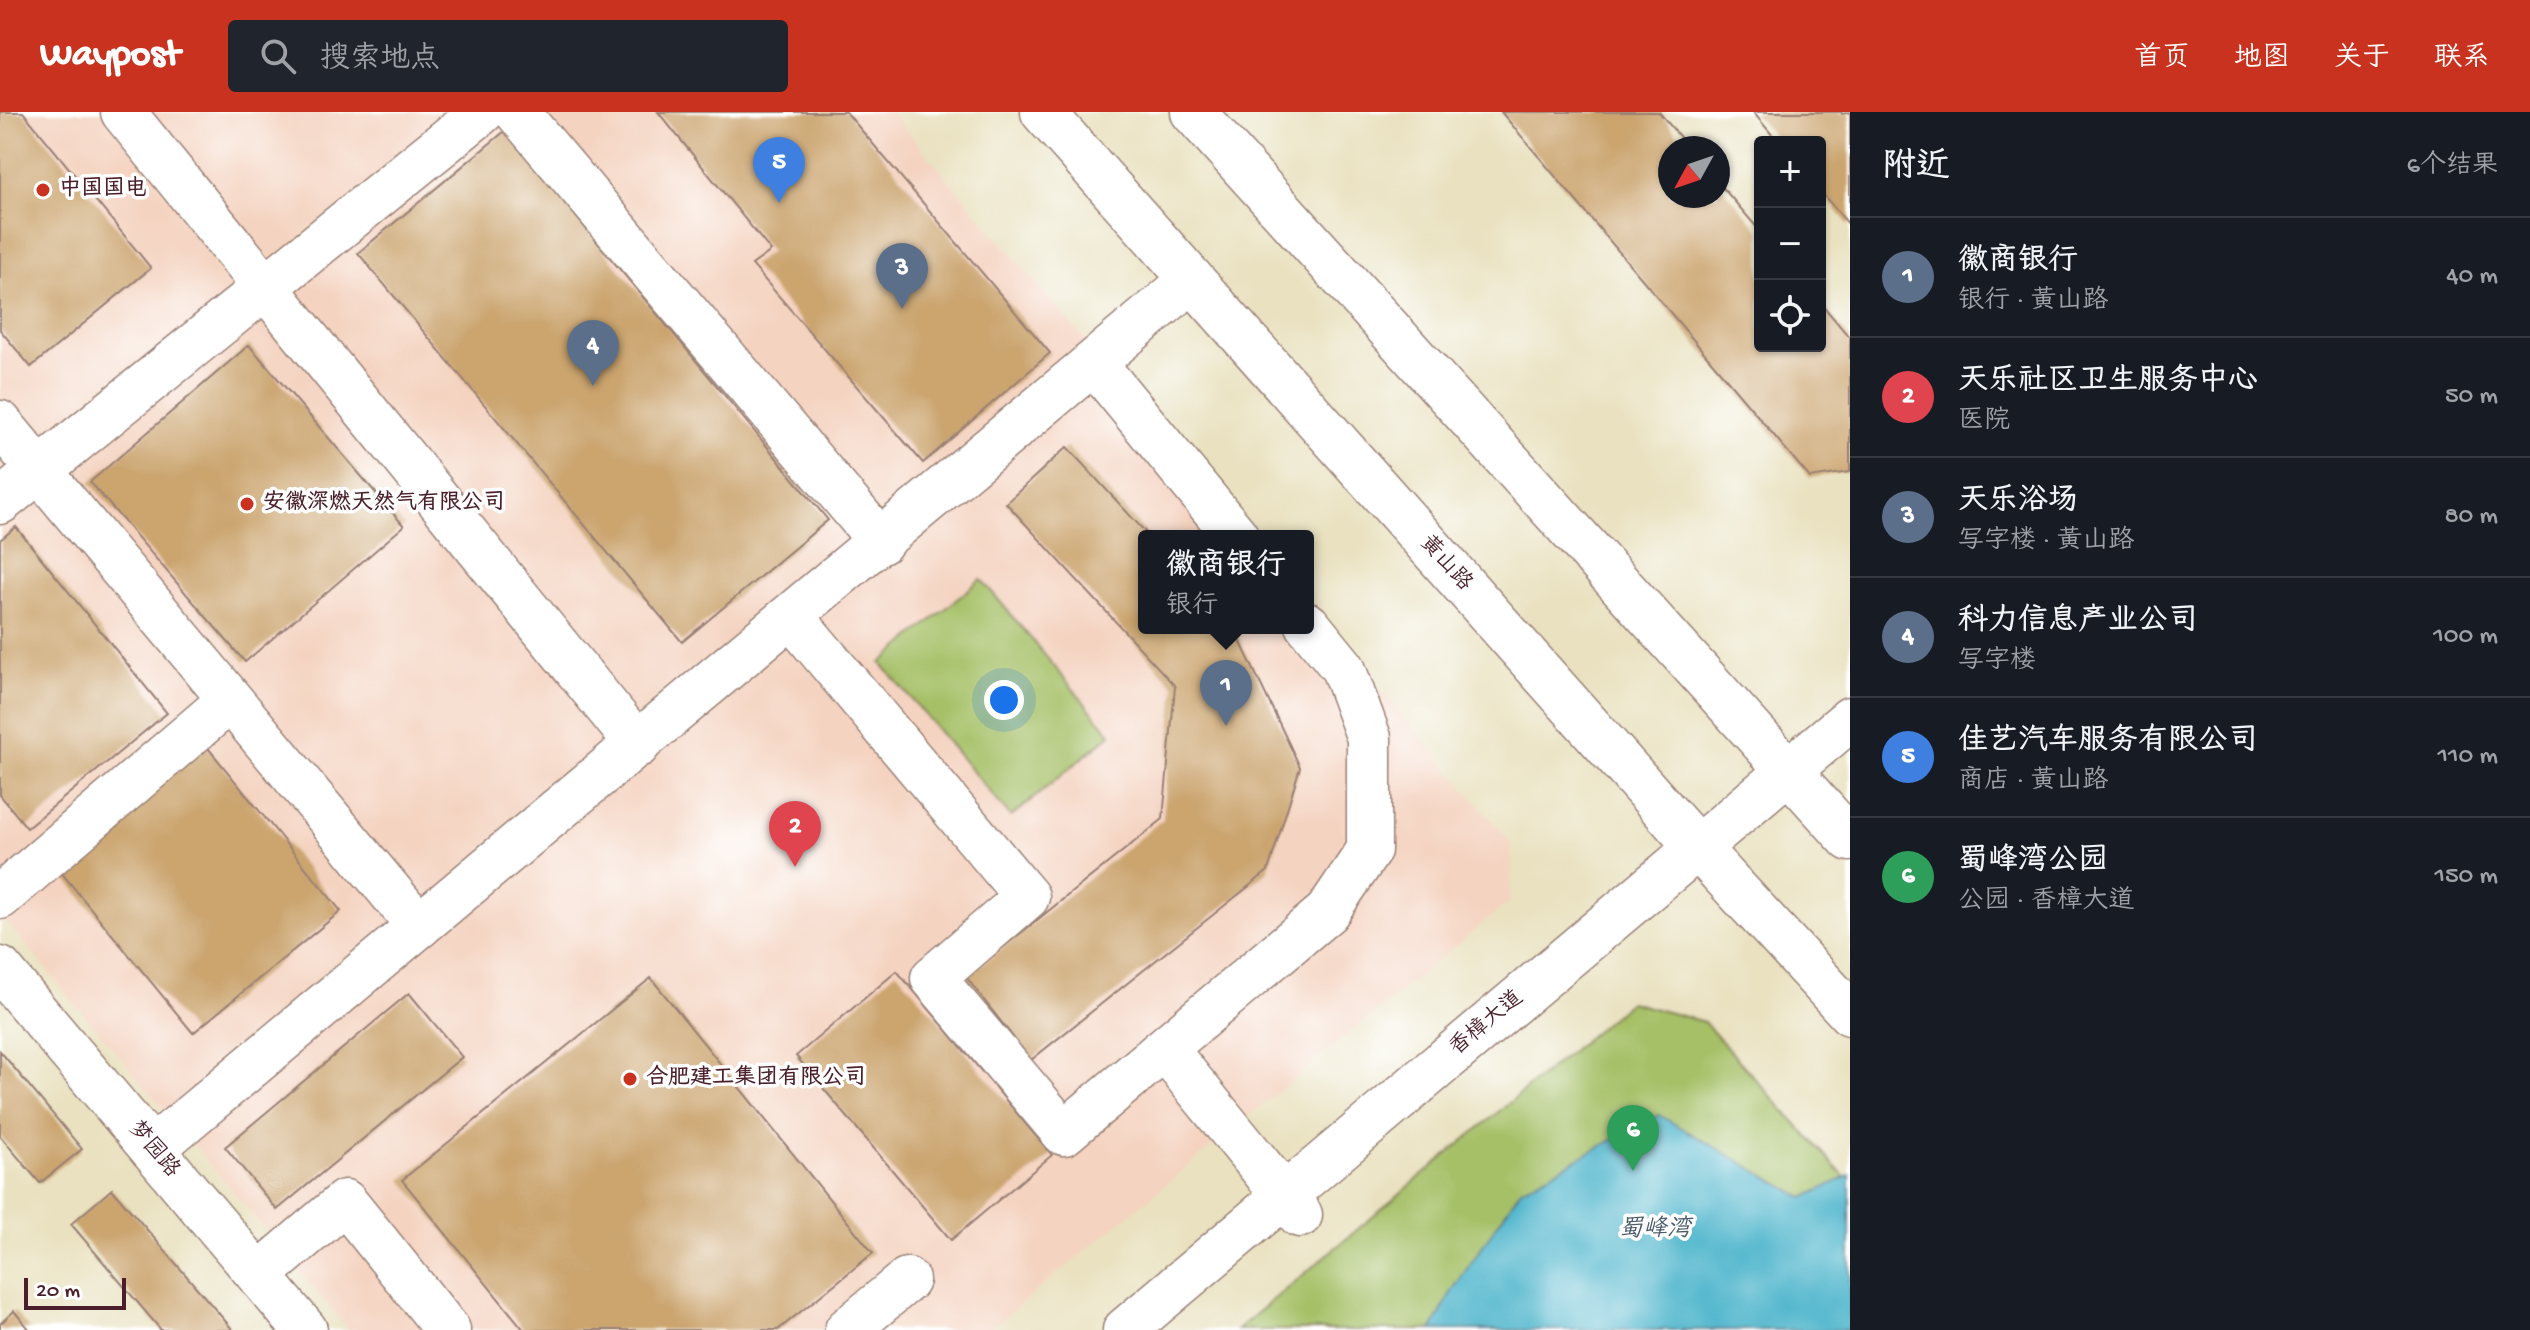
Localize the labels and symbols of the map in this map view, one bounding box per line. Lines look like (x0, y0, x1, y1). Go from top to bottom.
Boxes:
north arrow (1658, 136, 1730, 208)
pin: 5 (753, 137, 805, 203)
place label: 中国国电 (59, 175, 147, 203)
marker: 中国国电 (34, 181, 52, 199)
pin: 3 (876, 243, 928, 309)
pin: 4 (567, 320, 619, 386)
place label: 安徽深燃天然气有限公司 (263, 489, 505, 517)
marker: 安徽深燃天然气有限公司 (238, 495, 256, 513)
street label: 黄山路 (1413, 529, 1478, 597)
pin: 1 (1200, 660, 1252, 726)
your location (984, 680, 1024, 720)
pin: 2 (769, 801, 821, 867)
street label: 香樟大道 (1444, 985, 1529, 1062)
place label: 合肥建工集团有限公司 (646, 1064, 866, 1092)
marker: 合肥建工集团有限公司 (621, 1070, 639, 1088)
pin: 6 (1607, 1105, 1659, 1171)
street label: 梦园路 (122, 1115, 186, 1184)
water label: 蜀峰湾 (1619, 1215, 1694, 1245)
scale bar (24, 1274, 126, 1310)

